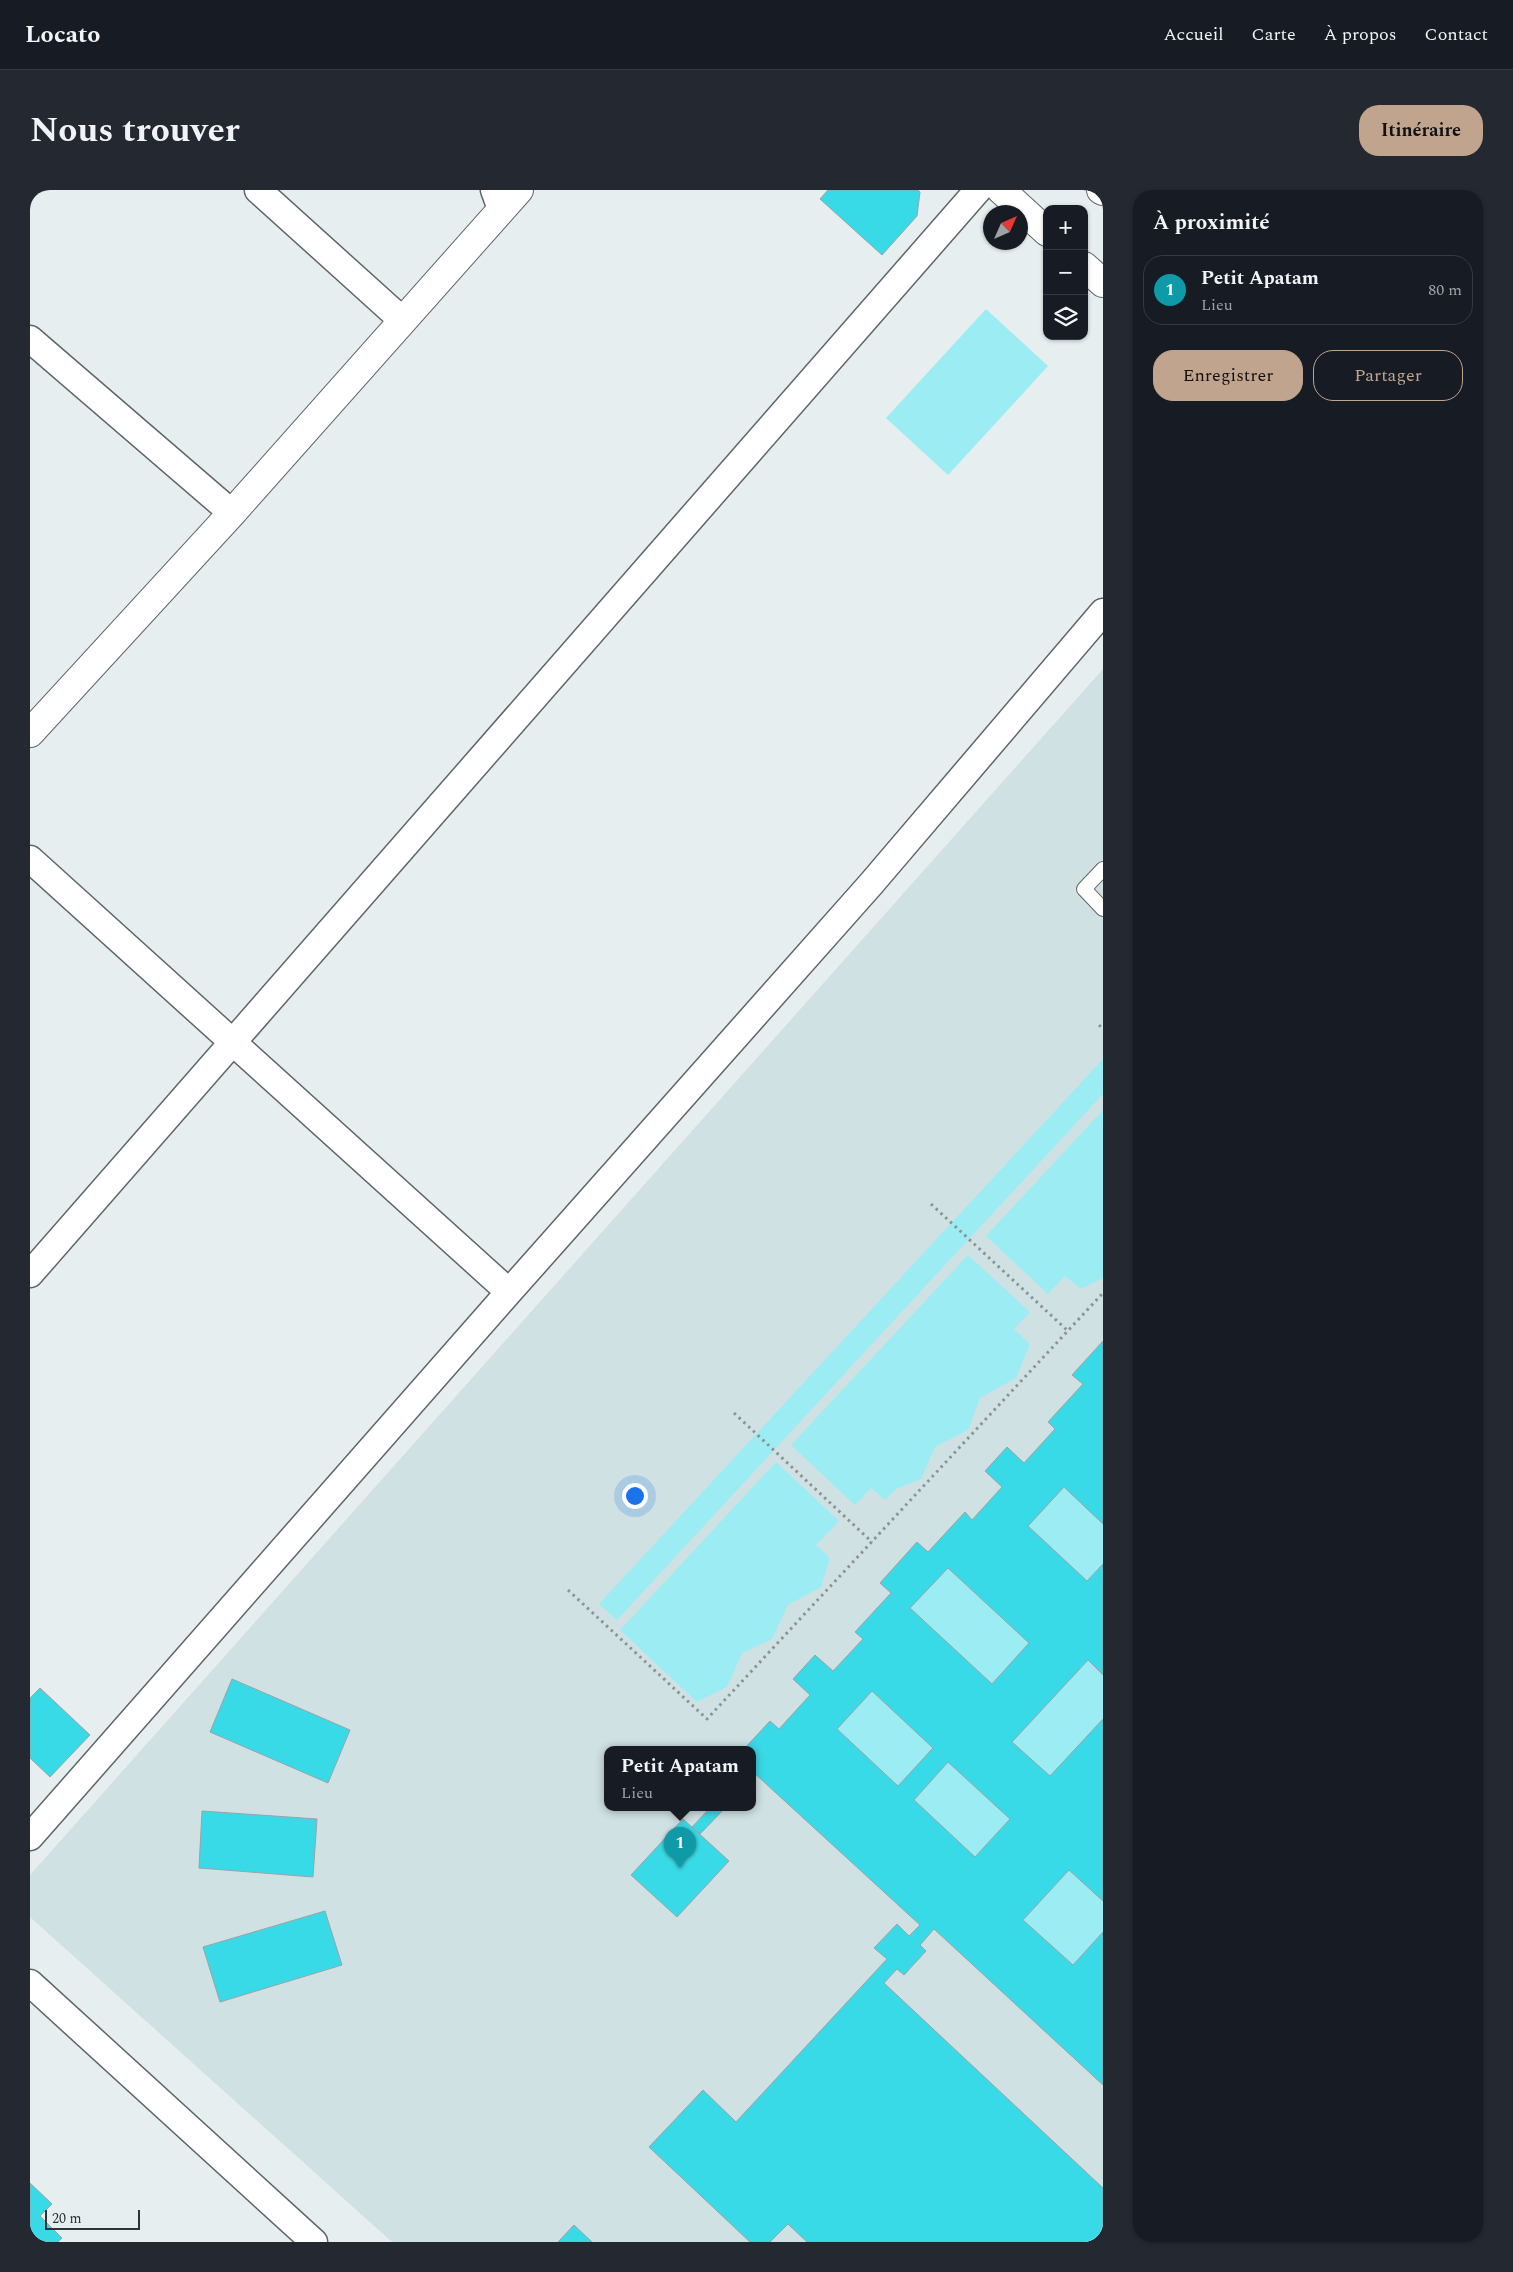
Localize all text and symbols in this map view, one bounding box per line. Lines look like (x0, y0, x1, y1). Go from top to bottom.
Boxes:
text: Locato (25, 17, 100, 53)
text: Accueil (1163, 21, 1224, 48)
text: Carte (1252, 21, 1296, 48)
text: À propos (1324, 21, 1397, 48)
text: Contact (1425, 21, 1488, 48)
text: Nous trouver (30, 104, 240, 157)
button: Itinéraire (1359, 105, 1483, 156)
north arrow (983, 205, 1028, 250)
map controls (1043, 205, 1088, 340)
button: + (1043, 205, 1088, 250)
text: À proximité (1153, 207, 1270, 239)
button: − (1043, 250, 1088, 295)
text: Petit Apatam (1201, 264, 1319, 293)
text: 1 (1166, 278, 1174, 302)
text: 80 m (1428, 278, 1462, 302)
text: Lieu (1201, 293, 1233, 317)
button: layers (1043, 295, 1088, 340)
button: Enregistrer (1153, 350, 1303, 401)
button: Partager (1313, 350, 1463, 401)
your location (622, 1483, 648, 1509)
popup (604, 1746, 756, 1811)
text: Petit Apatam (621, 1752, 739, 1781)
text: Lieu (621, 1781, 653, 1805)
pin: 1 (664, 1827, 696, 1868)
scale bar (45, 2207, 140, 2230)
text: 20 m (52, 2208, 82, 2229)

